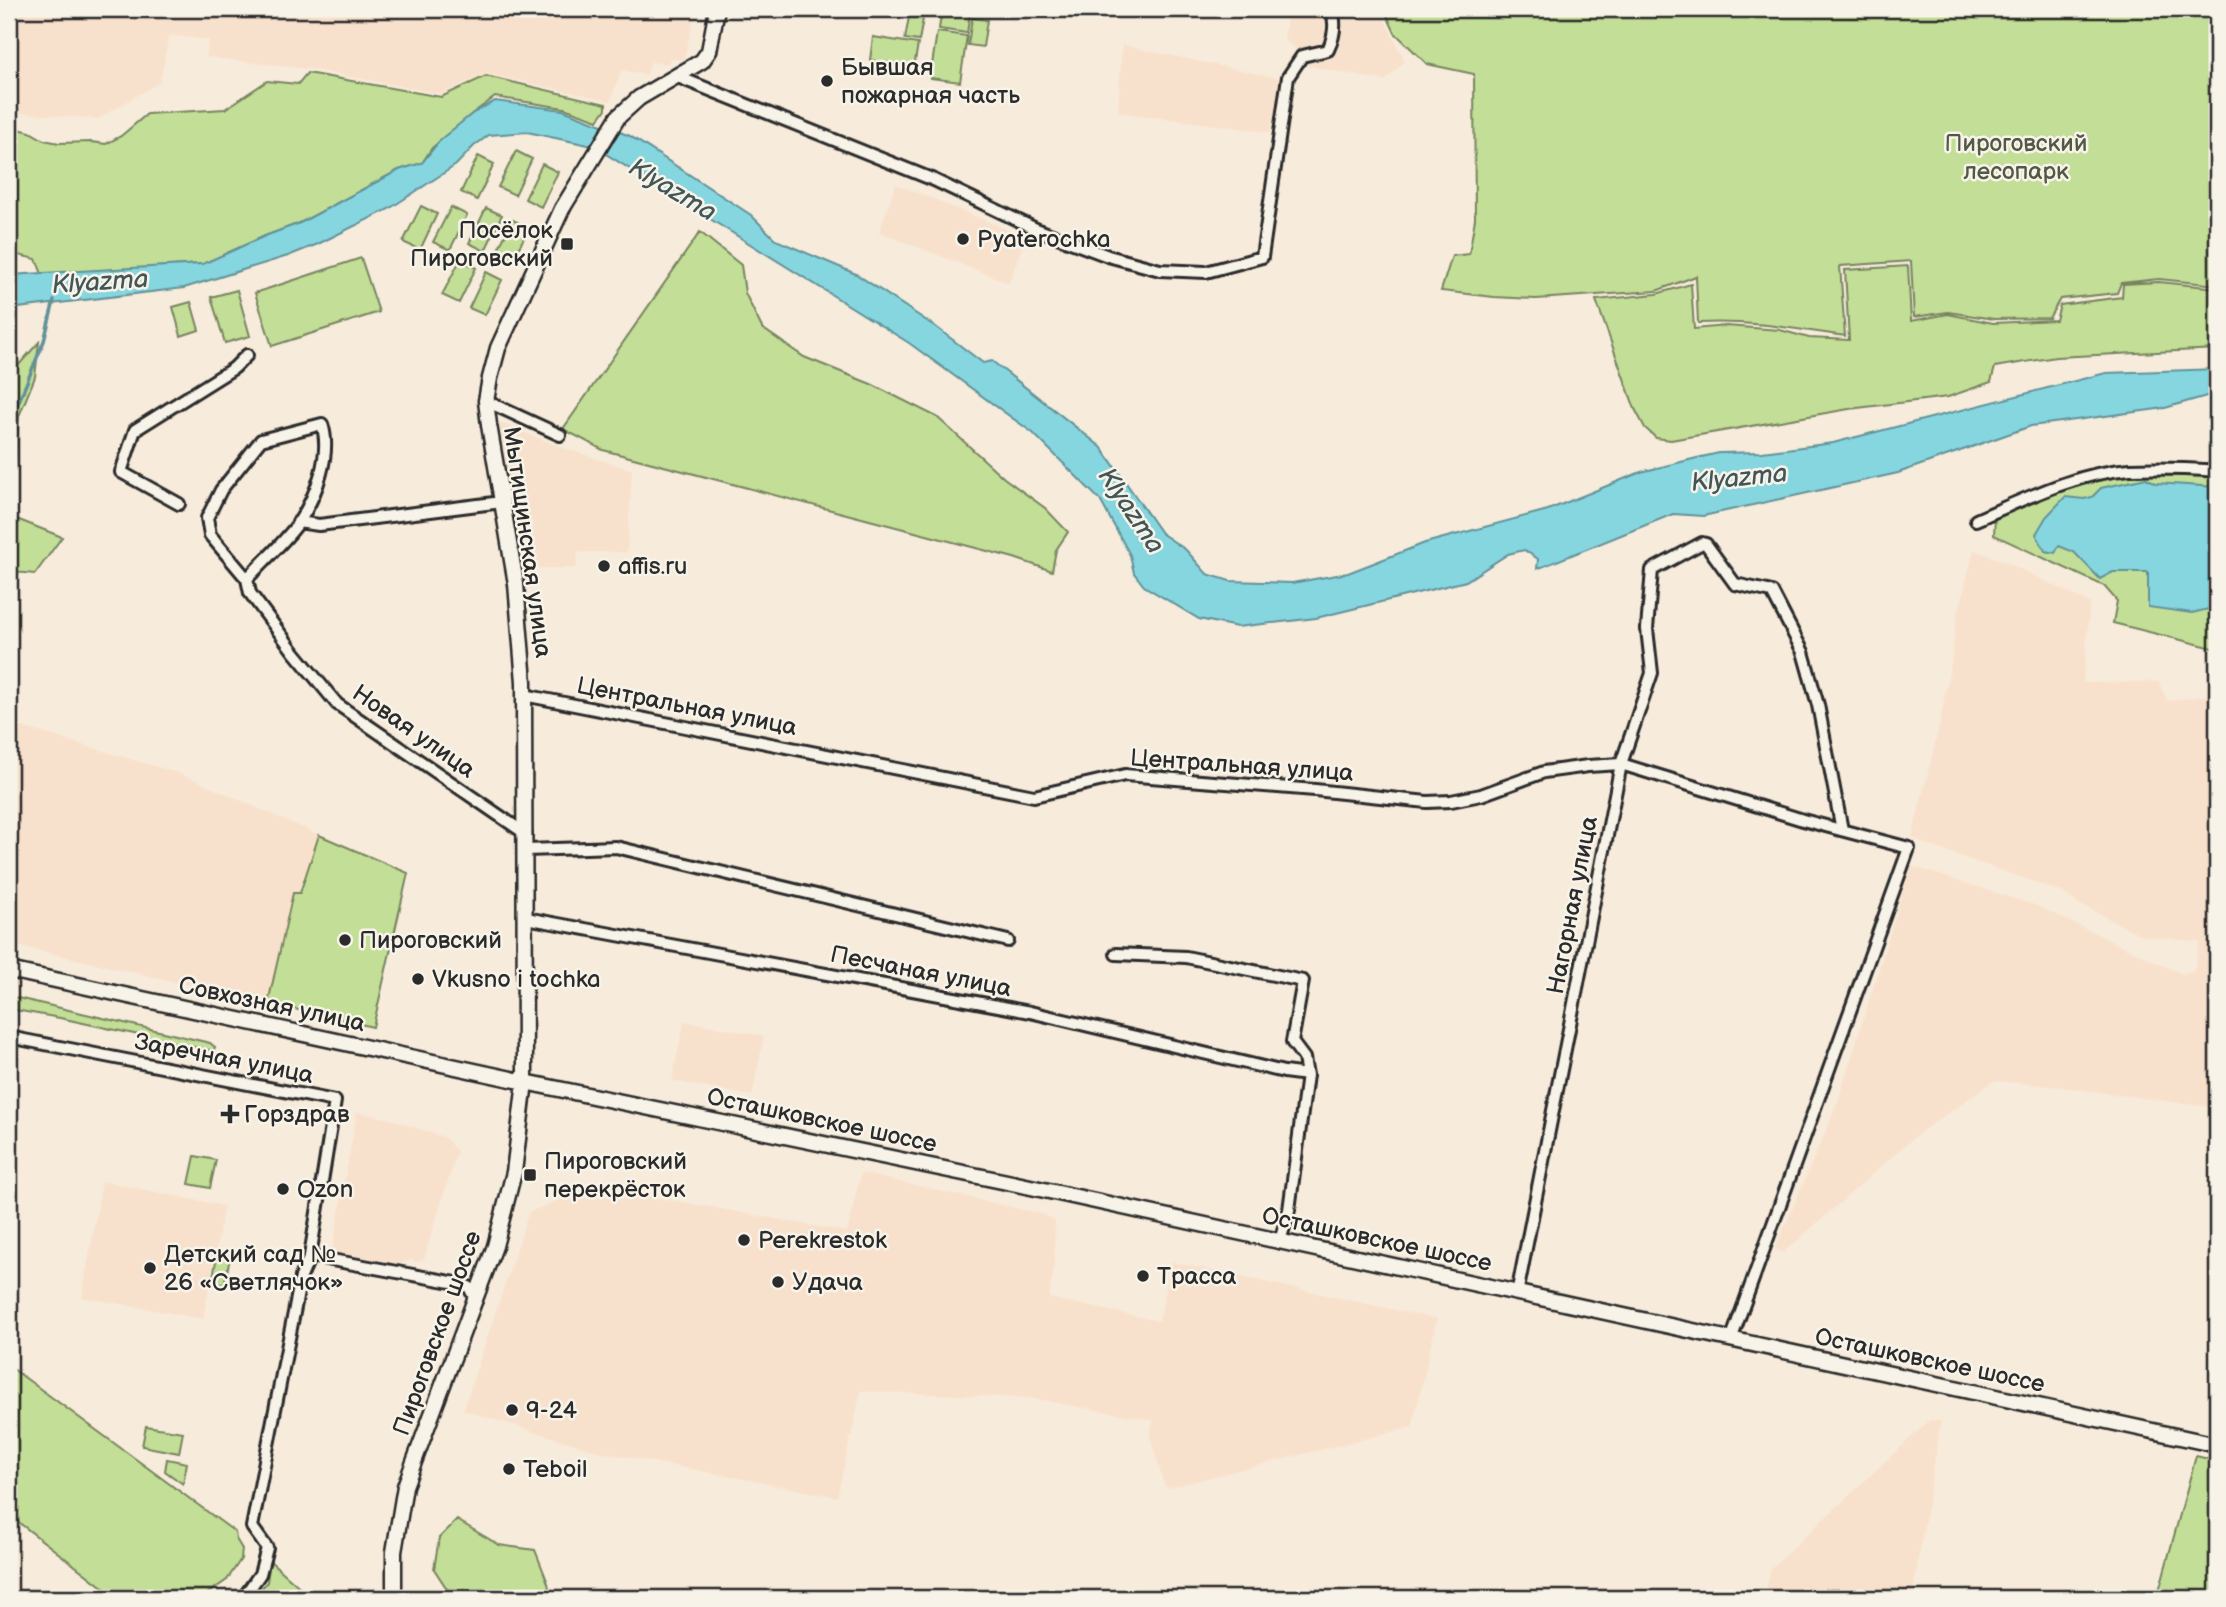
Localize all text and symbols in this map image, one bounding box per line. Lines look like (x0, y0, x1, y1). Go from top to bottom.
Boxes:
place label: Бывшая пожарная часть (841, 53, 1020, 110)
marker: Бывшая пожарная часть (819, 73, 835, 89)
park label: Пироговский лесопарк (1945, 129, 2087, 186)
water label: Klyazma (623, 152, 722, 228)
place label: Посёлок Пироговский (410, 216, 553, 273)
place label: Pyaterochka (977, 225, 1111, 254)
marker: Pyaterochka (955, 231, 971, 247)
marker: Посёлок Пироговский (559, 236, 575, 252)
water label: Klyazma (51, 264, 149, 301)
street label: Мытищинская улица (497, 425, 558, 660)
water label: Klyazma (1689, 458, 1789, 499)
water label: Klyazma (1091, 462, 1171, 560)
place label: affis.ru (618, 552, 687, 581)
marker: affis.ru (596, 558, 612, 574)
street label: Центральная улица (574, 671, 799, 742)
street label: Новая улица (347, 678, 481, 784)
street label: Центральная улица (1129, 743, 1355, 788)
street label: Нагорная улица (1541, 814, 1604, 997)
place label: Пироговский (359, 926, 502, 955)
marker: Пироговский (337, 932, 353, 948)
street label: Песчаная улица (828, 940, 1014, 1003)
place label: Vkusno i tochka (432, 965, 601, 994)
street label: Совхозная улица (176, 971, 368, 1038)
marker: Vkusno i tochka (410, 971, 426, 987)
street label: Заречная улица (132, 1027, 316, 1090)
street label: Осташковское шоссе (704, 1082, 940, 1159)
place label: Горздрав (244, 1100, 350, 1129)
marker: Горздрав (222, 1106, 238, 1122)
place label: Пироговский перекрёсток (544, 1147, 687, 1204)
marker: Пироговский перекрёсток (522, 1167, 538, 1183)
place label: Ozon (297, 1175, 353, 1204)
marker: Ozon (275, 1181, 291, 1197)
street label: Осташковское шоссе (1259, 1201, 1495, 1278)
place label: Perekrestok (758, 1226, 887, 1255)
street label: Пироговское шоссе (387, 1227, 488, 1440)
marker: Perekrestok (736, 1232, 752, 1248)
place label: Детский сад № 26 «Светлячок» (164, 1240, 343, 1297)
marker: Детский сад № 26 «Светлячок» (142, 1260, 158, 1276)
place label: Трасса (1157, 1262, 1236, 1291)
place label: Удача (792, 1268, 863, 1297)
marker: Трасса (1135, 1268, 1151, 1284)
marker: Удача (770, 1274, 786, 1290)
street label: Осташковское шоссе (1812, 1322, 2048, 1399)
place label: 9-24 (526, 1396, 577, 1425)
marker: 9-24 (504, 1402, 520, 1418)
place label: Teboil (523, 1455, 587, 1484)
marker: Teboil (501, 1461, 517, 1477)

